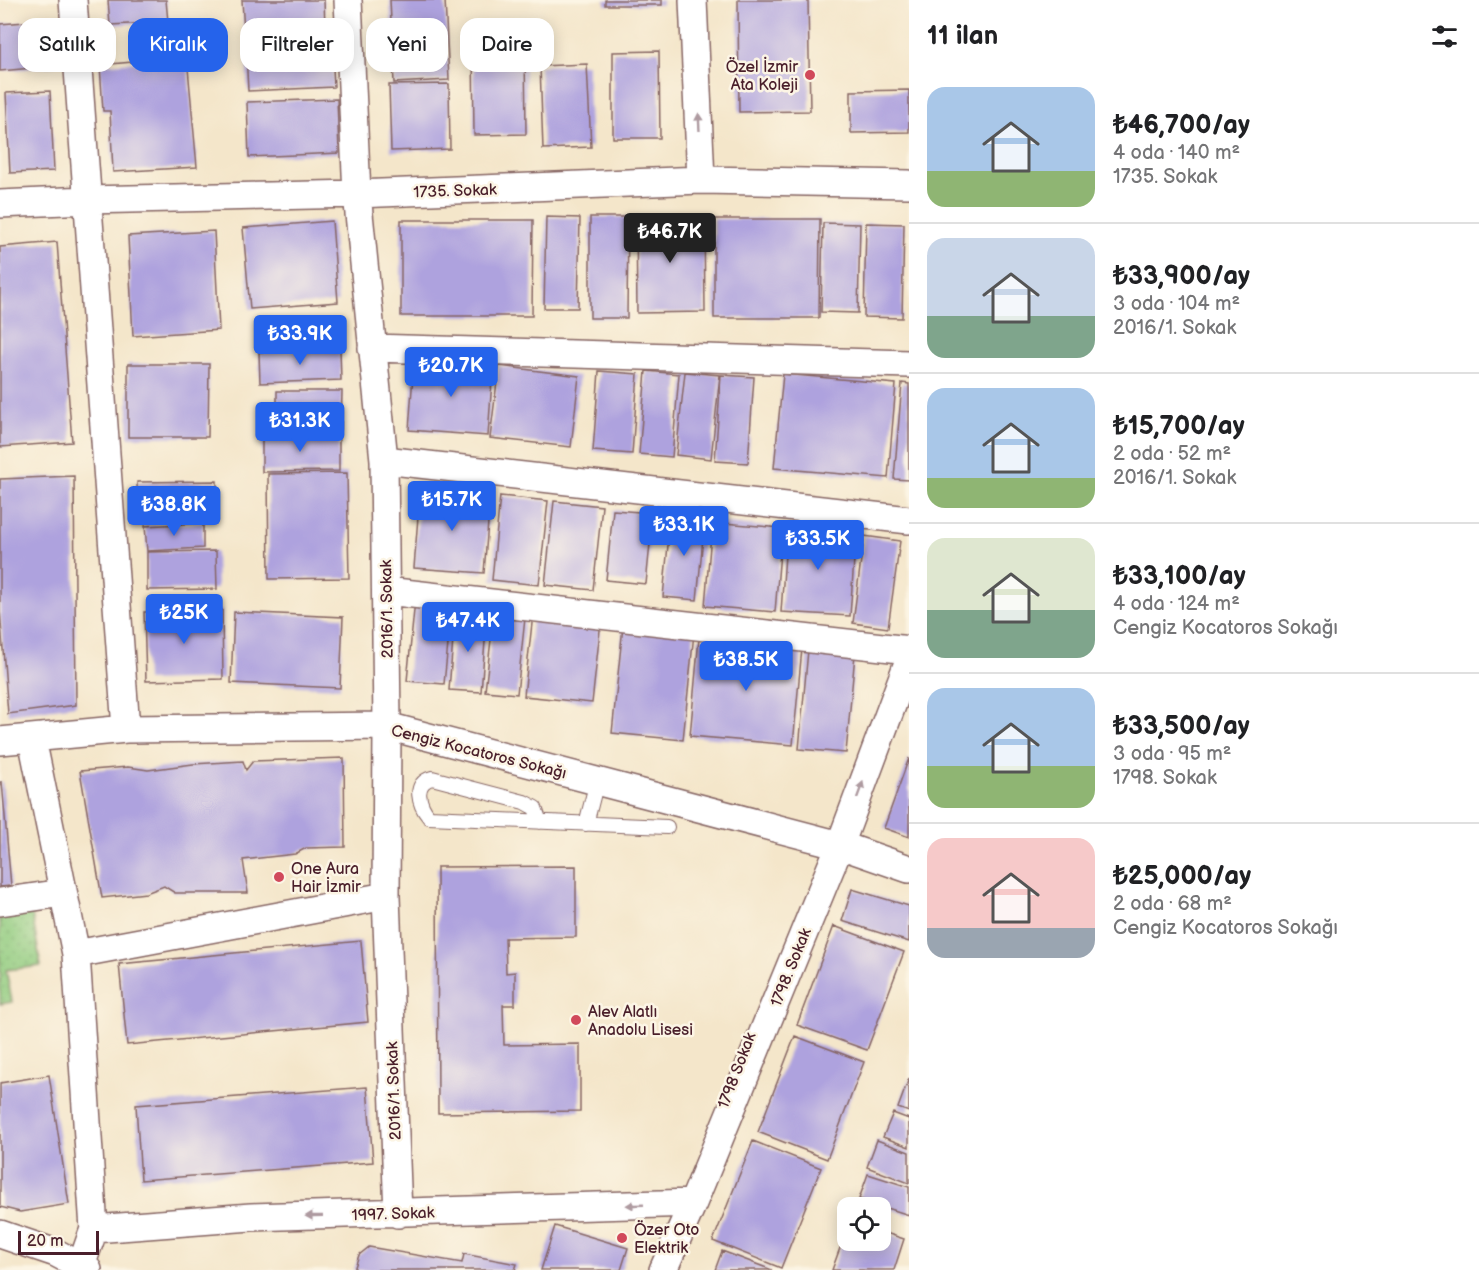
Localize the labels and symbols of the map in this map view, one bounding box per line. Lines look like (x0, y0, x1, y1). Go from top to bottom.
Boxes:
place label: Özel İzmir Ata Koleji (726, 56, 798, 95)
marker: Özel İzmir Ata Koleji (803, 68, 817, 82)
one-way arrow (694, 112, 703, 131)
street label: 1735. Sokak (413, 181, 497, 202)
pin: ₺46.7K (621, 213, 719, 264)
pin: ₺33.9K (251, 315, 349, 366)
pin: ₺20.7K (402, 347, 500, 398)
pin: ₺31.3K (251, 402, 349, 453)
pin: ₺15.7K (403, 481, 501, 532)
pin: ₺38.8K (125, 486, 223, 537)
pin: ₺33.1K (635, 506, 733, 557)
pin: ₺33.5K (769, 520, 867, 571)
street label: 2016/1. Sokak (377, 559, 398, 658)
pin: ₺25K (148, 594, 220, 645)
pin: ₺47.4K (419, 602, 517, 653)
pin: ₺38.5K (697, 641, 795, 692)
street label: Cengiz Kocatoros Sokağı (389, 721, 568, 783)
one-way arrow (856, 781, 866, 799)
place label: One Aura Hair İzmir (291, 860, 361, 897)
marker: One Aura Hair İzmir (272, 870, 286, 884)
street label: 1798. Sokak (767, 925, 816, 1010)
place label: Alev Alatlı Anadolu Lisesi (588, 1003, 693, 1040)
marker: Alev Alatlı Anadolu Lisesi (569, 1013, 583, 1027)
street label: 1798 Sokak (714, 1030, 761, 1111)
street label: 2016/1. Sokak (383, 1041, 406, 1141)
one-way arrow (625, 1200, 644, 1210)
street label: 1997. Sokak (351, 1204, 435, 1225)
one-way arrow (305, 1211, 324, 1220)
place label: Özer Oto Elektrik (634, 1219, 699, 1258)
scale bar (18, 1228, 99, 1256)
marker: Özer Oto Elektrik (615, 1231, 629, 1245)

